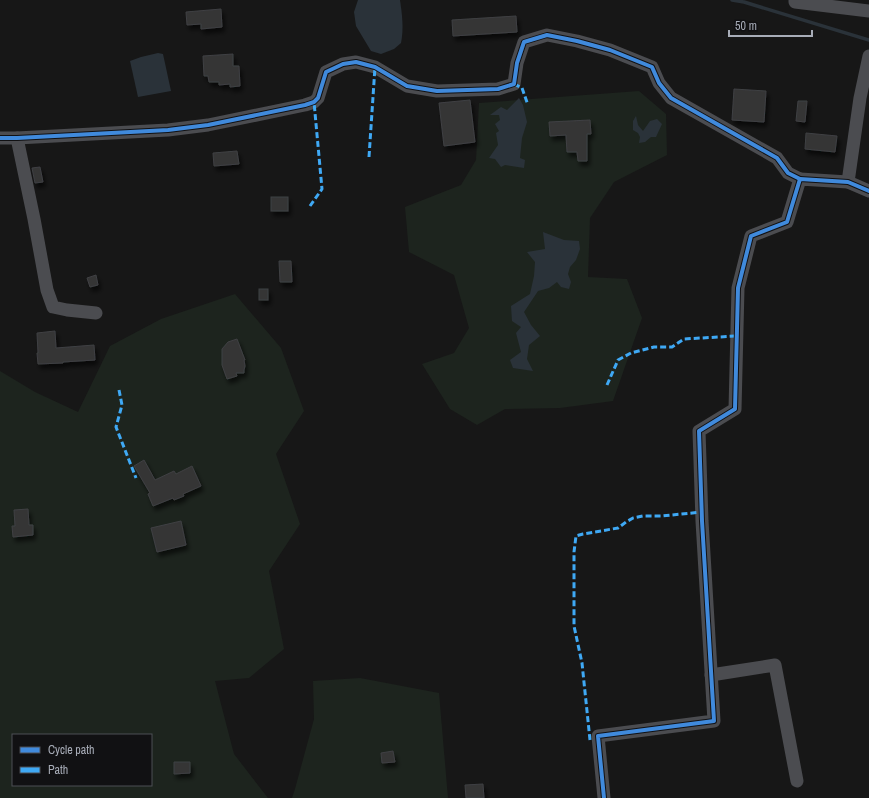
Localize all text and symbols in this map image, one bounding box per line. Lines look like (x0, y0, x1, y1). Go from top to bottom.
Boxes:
scale bar (729, 12, 812, 38)
text: 50 m (735, 18, 757, 34)
legend (12, 734, 152, 786)
text: Cycle path (48, 742, 95, 758)
text: Path (48, 762, 68, 778)

